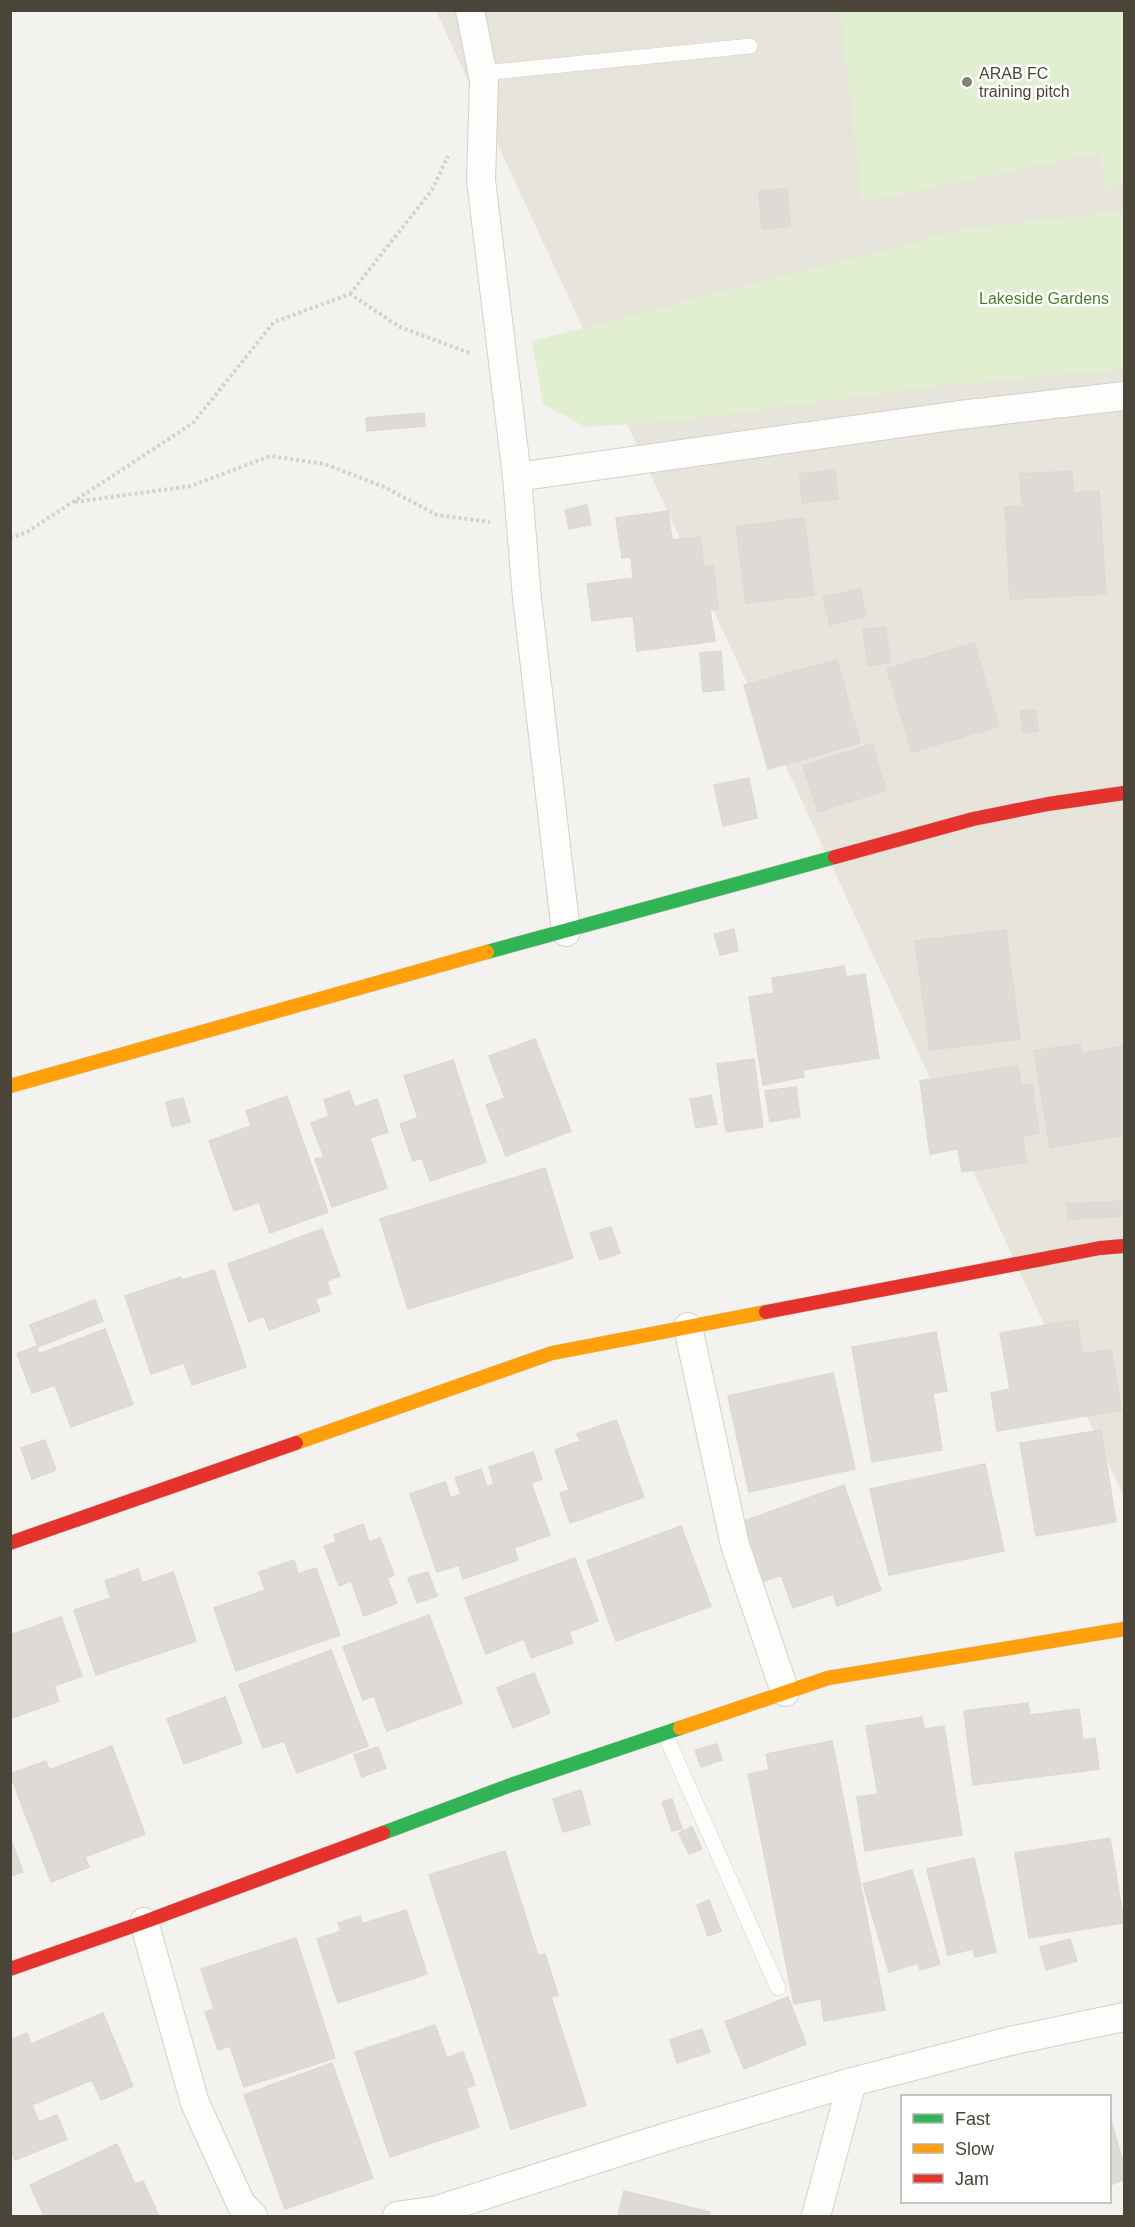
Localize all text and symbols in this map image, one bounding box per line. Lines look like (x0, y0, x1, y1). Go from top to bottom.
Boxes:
place label: ARAB FC training pitch (979, 65, 1070, 100)
marker: ARAB FC training pitch (960, 75, 974, 89)
park label: Lakeside Gardens (979, 290, 1109, 307)
legend (901, 2095, 1111, 2203)
text: Fast (955, 2109, 990, 2129)
text: Slow (955, 2139, 995, 2159)
text: Jam (955, 2169, 989, 2189)

